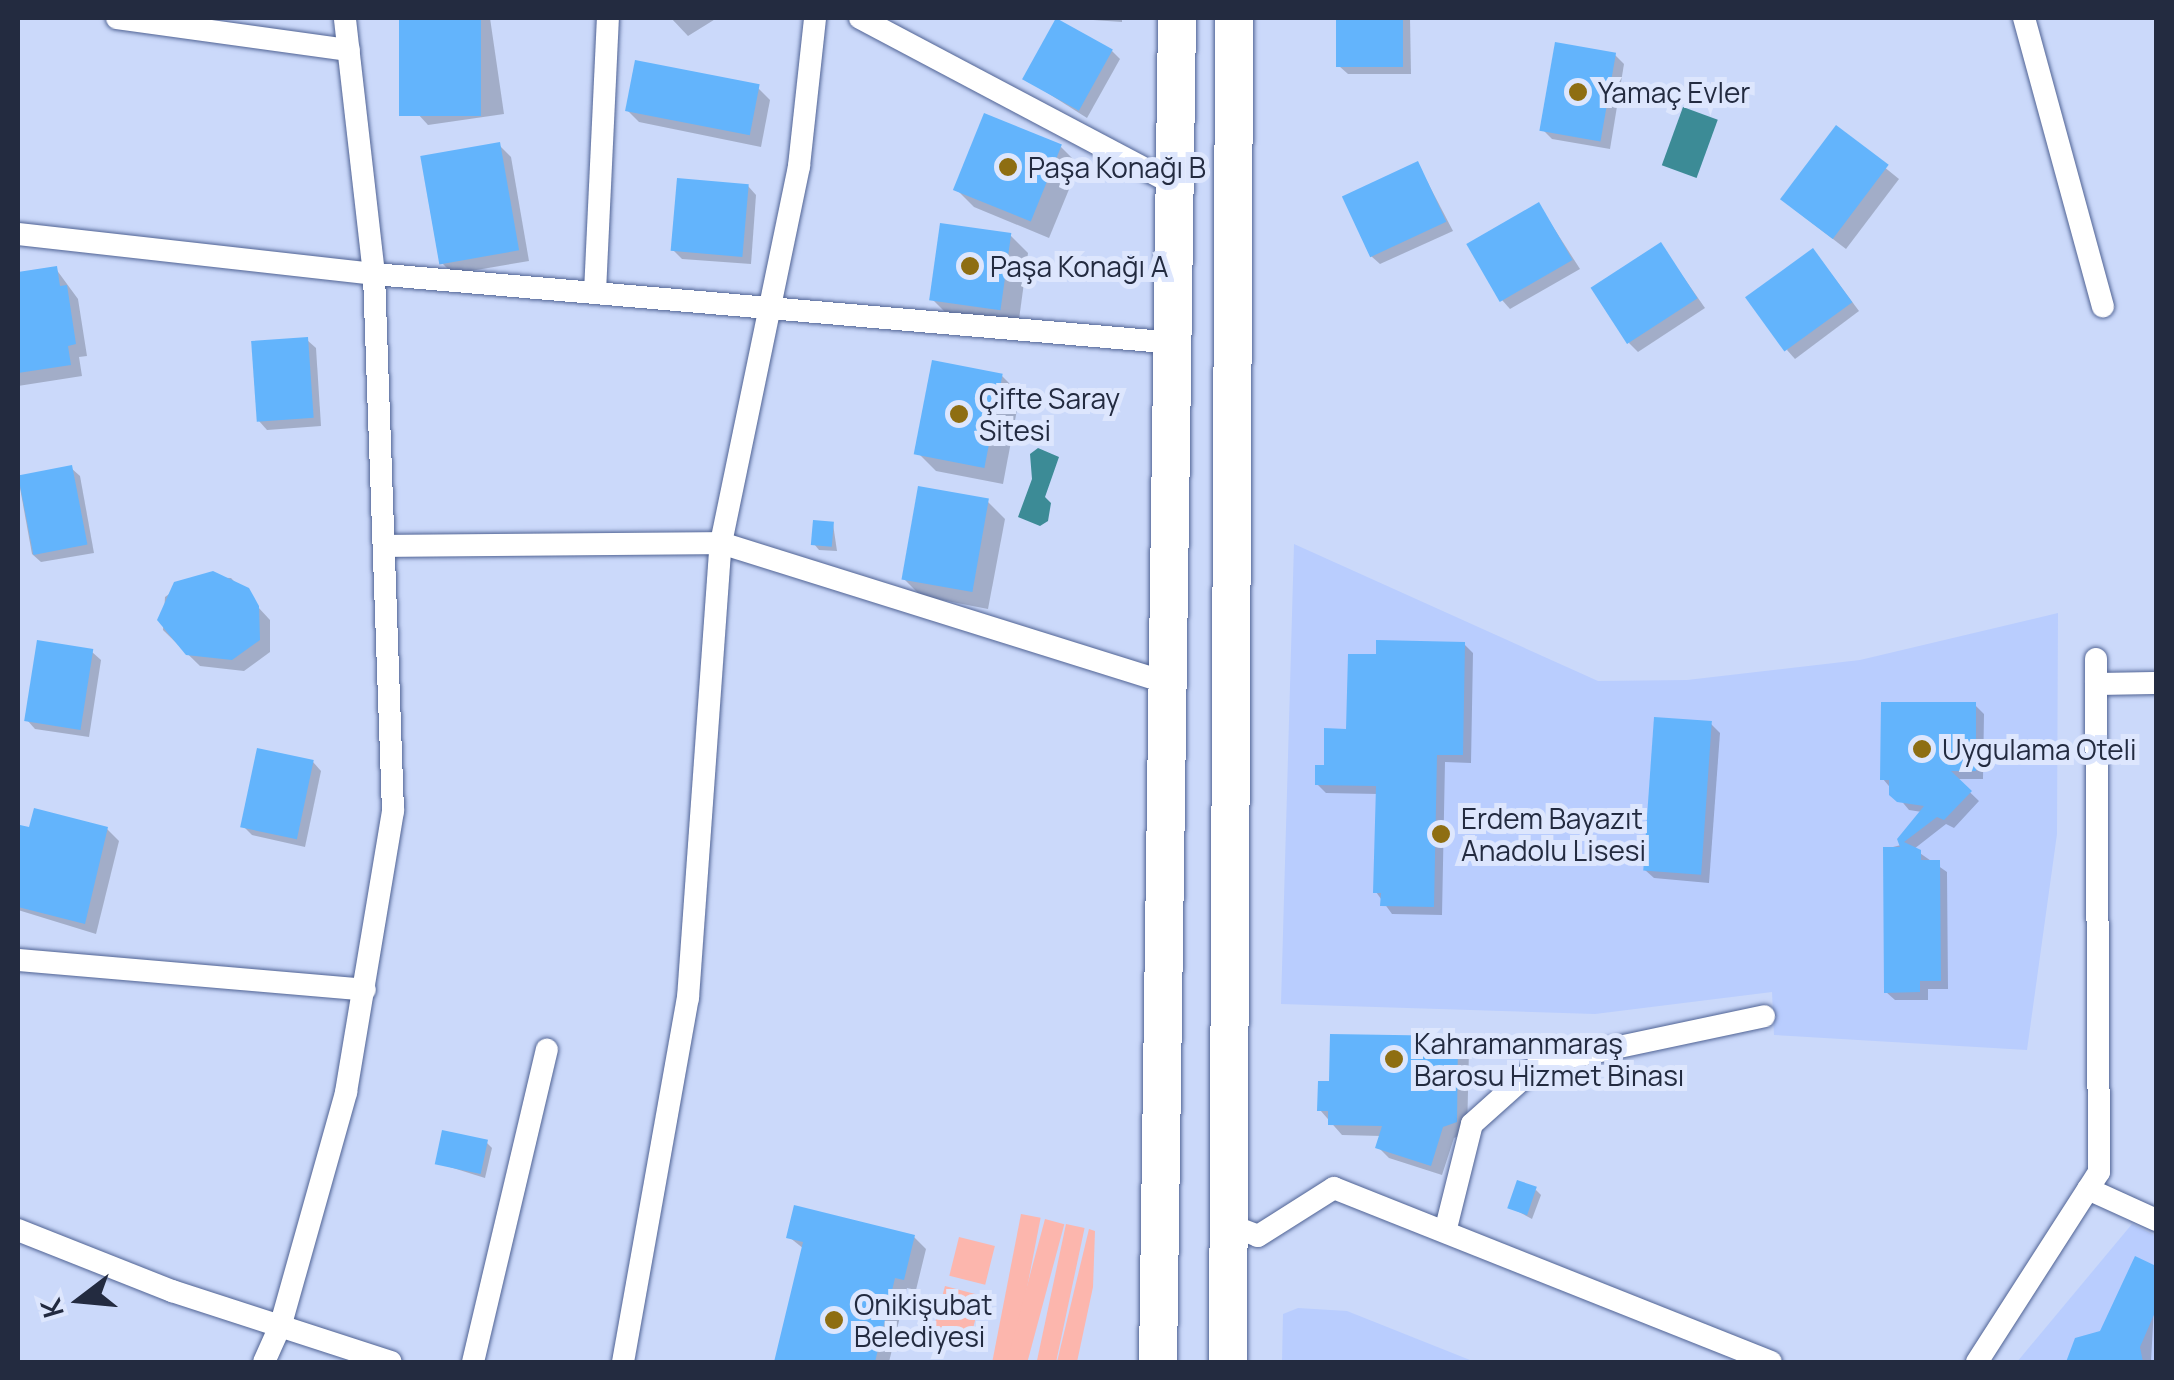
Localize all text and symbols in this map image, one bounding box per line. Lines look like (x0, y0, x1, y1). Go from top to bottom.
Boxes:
place label: Yamaç Evler (1598, 75, 1750, 109)
marker: Yamaç Evler (1567, 81, 1589, 103)
place label: Paşa Konağı B (1028, 150, 1206, 184)
marker: Paşa Konağı B (997, 156, 1019, 178)
place label: Paşa Konağı A (990, 249, 1168, 283)
marker: Paşa Konağı A (959, 255, 981, 277)
place label: Çifte Saray Sitesi (979, 381, 1120, 447)
marker: Çifte Saray Sitesi (948, 403, 970, 425)
place label: Uygulama Oteli (1942, 732, 2137, 766)
marker: Uygulama Oteli (1911, 738, 1933, 760)
place label: Erdem Bayazıt Anadolu Lisesi (1461, 801, 1646, 867)
marker: Erdem Bayazıt Anadolu Lisesi (1430, 823, 1452, 845)
place label: Kahramanmaraş Barosu Hizmet Binası (1414, 1026, 1684, 1092)
marker: Kahramanmaraş Barosu Hizmet Binası (1383, 1048, 1405, 1070)
north arrow (30, 1250, 130, 1350)
place label: Onikişubat Belediyesi (854, 1287, 993, 1353)
text: K (30, 1294, 72, 1322)
marker: Onikişubat Belediyesi (823, 1309, 845, 1331)

